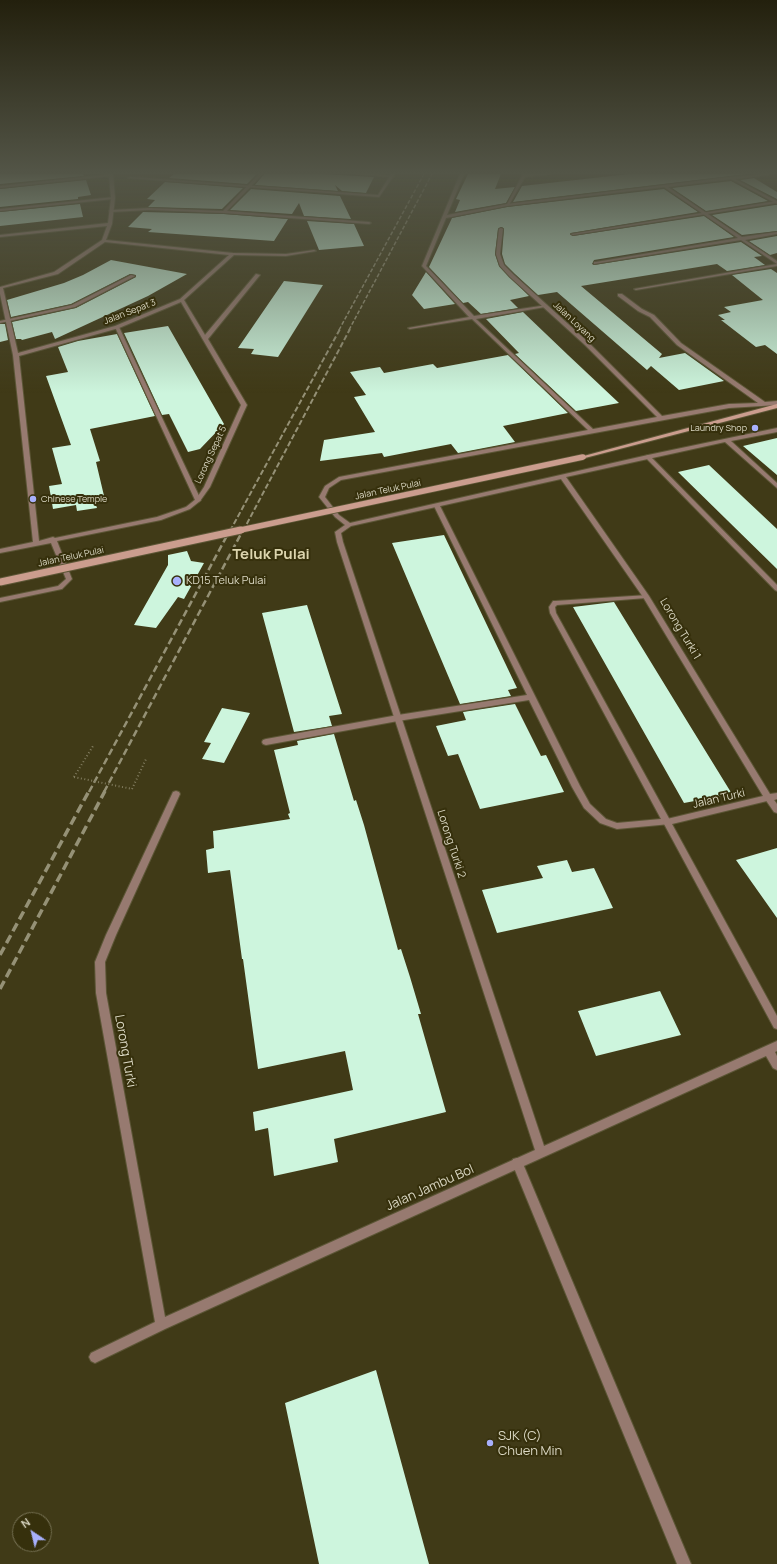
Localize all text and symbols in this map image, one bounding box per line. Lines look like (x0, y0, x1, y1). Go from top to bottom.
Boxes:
street label: Jalan Sepat 3 (102, 297, 158, 327)
street label: Jalan Loyang (551, 300, 597, 344)
place label: Laundry Shop (690, 423, 747, 433)
marker: Laundry Shop (750, 423, 760, 433)
street label: Lorong Sepat 5 (193, 424, 229, 486)
street label: Jalan Teluk Pulai (354, 478, 422, 502)
marker: Chinese Temple (28, 494, 38, 504)
place label: Chinese Temple (41, 494, 107, 504)
street label: Jalan Teluk Pulai (37, 545, 105, 569)
district label: Teluk Pulai (232, 546, 310, 564)
place label: KD15 Teluk Pulai (186, 574, 266, 588)
marker: KD15 Teluk Pulai (171, 575, 183, 587)
street label: Lorong Turki 1 (657, 596, 703, 662)
street label: Jalan Turki (692, 787, 746, 811)
street label: Lorong Turki 2 (434, 808, 468, 880)
street label: Lorong Turki (111, 1013, 139, 1089)
street label: Jalan Jambu Bol (384, 1162, 476, 1214)
place label: SJK (C) Chuen Min (498, 1428, 562, 1459)
marker: SJK (C) Chuen Min (485, 1438, 495, 1448)
north arrow (12, 1512, 52, 1552)
text: N (18, 1514, 33, 1531)

